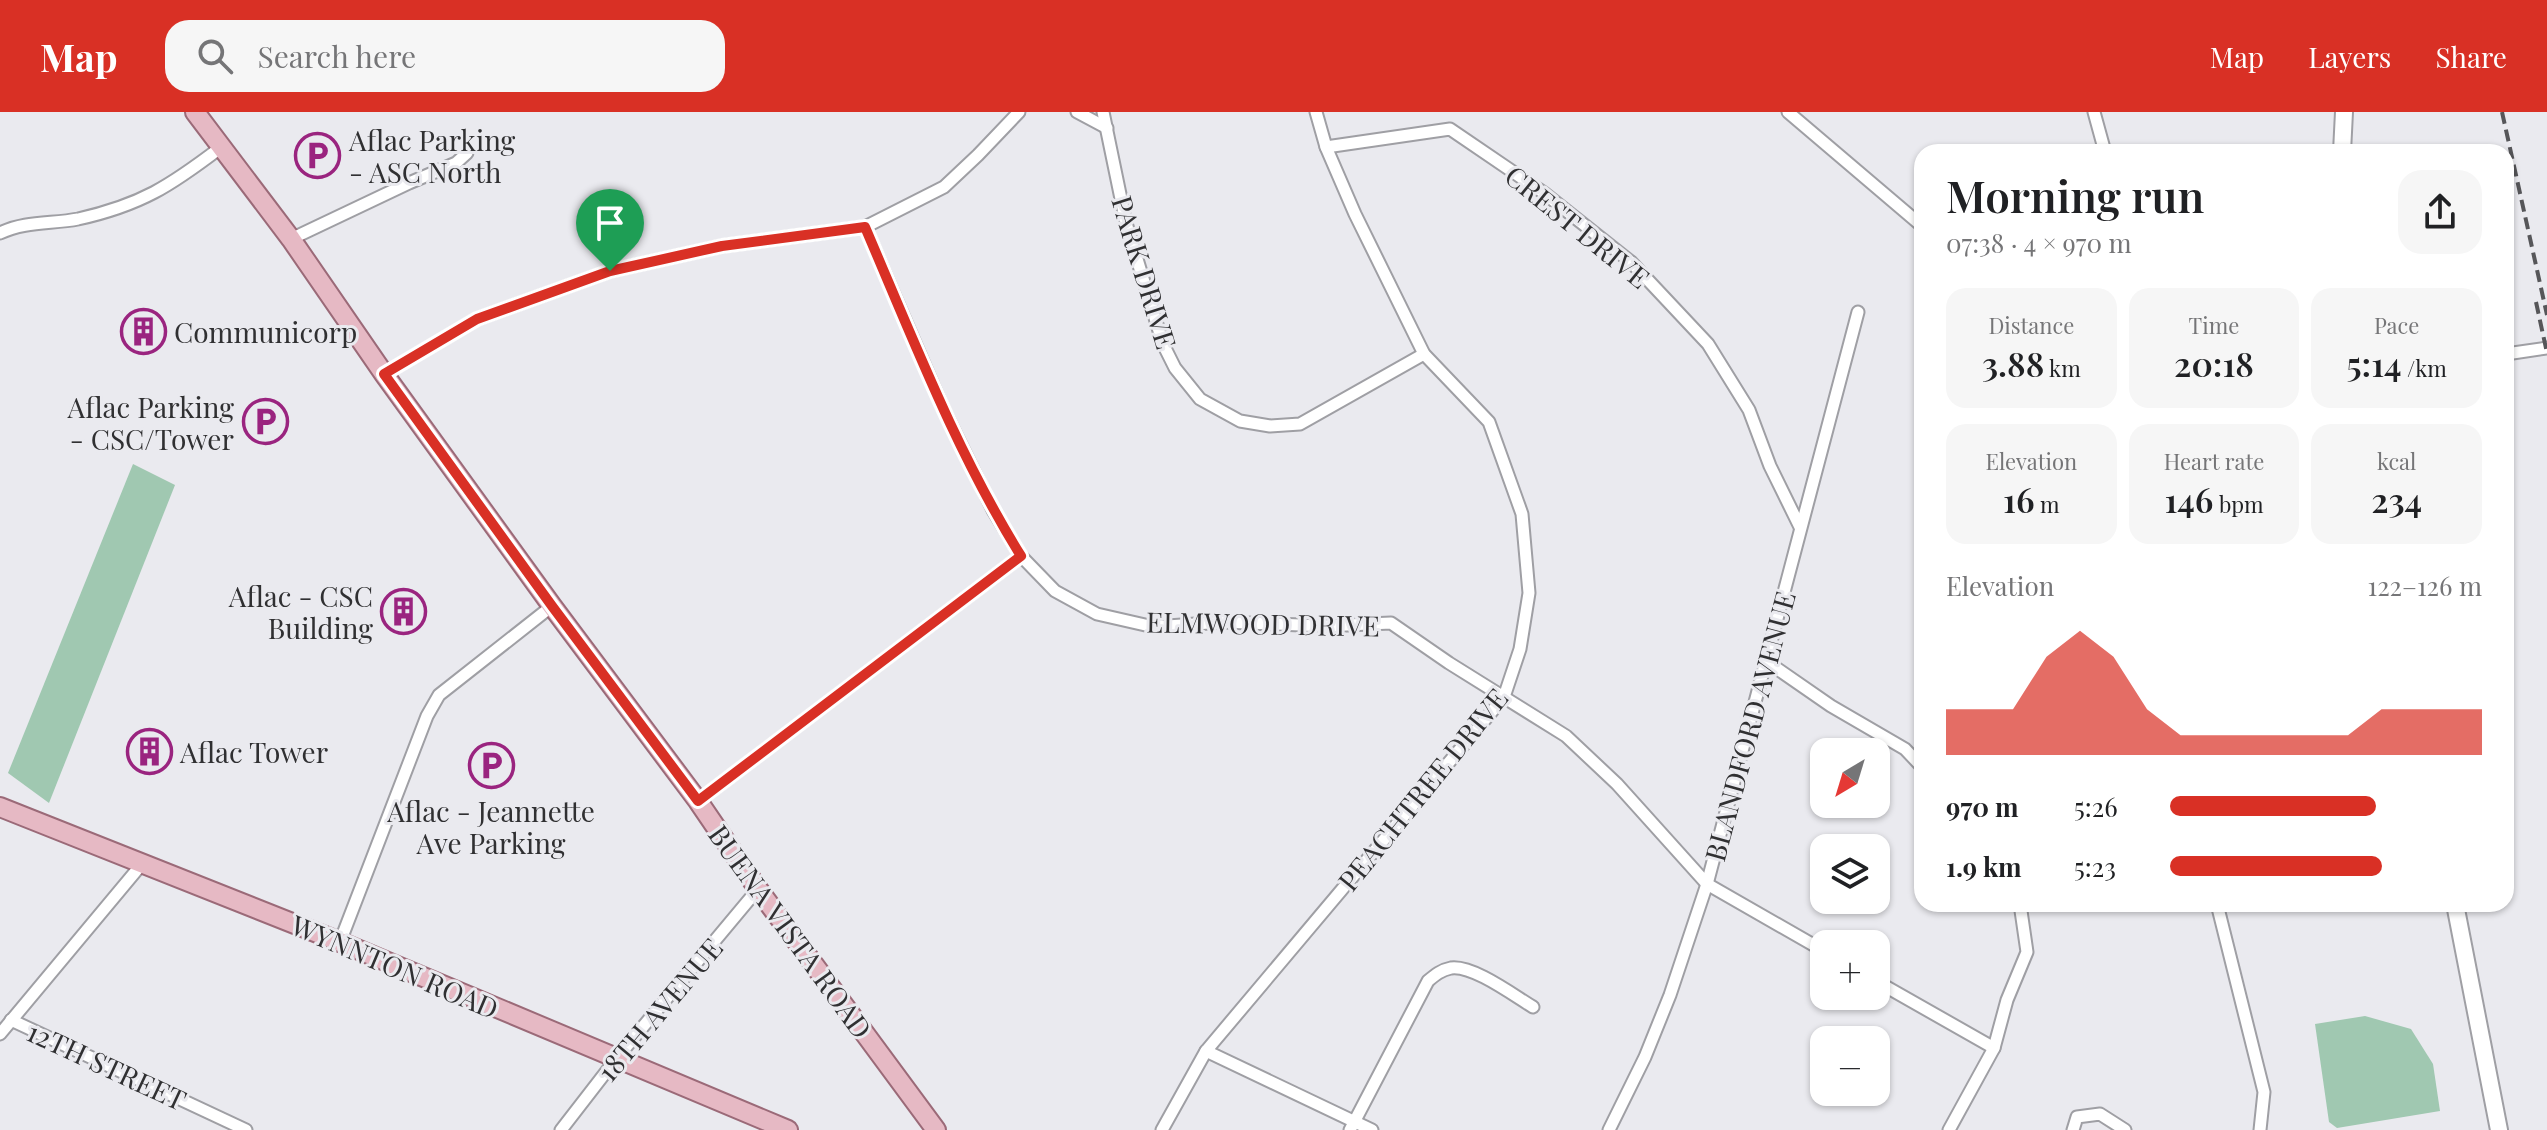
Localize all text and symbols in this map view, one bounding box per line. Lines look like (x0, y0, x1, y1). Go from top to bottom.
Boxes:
search box (165, 20, 725, 92)
text: Map (40, 31, 117, 82)
icon: search (193, 34, 237, 78)
text: Search here (257, 36, 416, 76)
text: Map (2210, 38, 2264, 75)
text: Layers (2308, 38, 2391, 75)
text: Share (2435, 38, 2507, 75)
place label: Aflac Parking - ASC North (348, 121, 516, 190)
parking icon: Aflac Parking - ASC North (294, 131, 342, 179)
street label: CREST DRIVE (1498, 156, 1658, 296)
text: Morning run (1946, 165, 2204, 224)
button: share (2398, 170, 2482, 254)
pin (576, 189, 644, 271)
street label: PARK DRIVE (1104, 191, 1186, 353)
icon: arrive (588, 201, 632, 245)
text: 07:38 · 4 × 970 m (1946, 225, 2132, 260)
building icon: Communicorp (119, 307, 167, 355)
text: Distance (1988, 310, 2074, 340)
text: Time (2189, 310, 2239, 340)
text: Pace (2374, 310, 2419, 340)
place label: Communicorp (174, 313, 357, 350)
text: 3.88 (1982, 340, 2044, 386)
text: 20:18 (2174, 340, 2254, 386)
text: 5:14 (2346, 340, 2402, 386)
text: km (2044, 353, 2081, 383)
text: /km (2402, 353, 2447, 383)
place label: Aflac Parking - CSC/Tower (67, 388, 235, 457)
parking icon: Aflac Parking - CSC/Tower (241, 398, 289, 446)
text: Elevation (1986, 446, 2077, 476)
text: Heart rate (2164, 446, 2264, 476)
text: kcal (2377, 446, 2416, 476)
text: 16 (2003, 476, 2035, 522)
text: 146 (2164, 476, 2213, 522)
text: 234 (2371, 476, 2422, 522)
text: m (2035, 489, 2060, 519)
text: bpm (2213, 489, 2264, 519)
text: Elevation (1946, 568, 2054, 603)
text: 122–126 m (2368, 568, 2482, 603)
place label: Aflac - CSC Building (228, 577, 373, 646)
building icon: Aflac - CSC Building (380, 587, 428, 635)
street label: BLANDFORD AVENUE (1695, 587, 1803, 865)
street label: ELMWOOD DRIVE (1146, 602, 1380, 644)
street label: PEACHTREE DRIVE (1329, 680, 1515, 898)
building icon: Aflac Tower (125, 727, 173, 775)
place label: Aflac Tower (179, 733, 329, 770)
north arrow (1810, 738, 1890, 818)
map controls (1810, 738, 1890, 1106)
parking icon: Aflac - Jeannette Ave Parking (467, 742, 515, 790)
text: 970 m (1946, 789, 2019, 824)
text: 5:26 (2074, 789, 2118, 824)
place label: Aflac - Jeannette Ave Parking (386, 792, 595, 861)
street label: BUENA VISTA ROAD (701, 817, 881, 1045)
button: layers (1810, 834, 1890, 914)
text: 1.9 km (1946, 849, 2022, 884)
text: 5:23 (2074, 849, 2116, 884)
street label: WYNNTON ROAD (285, 905, 504, 1026)
street label: 18TH AVENUE (588, 930, 730, 1088)
button: + (1810, 930, 1890, 1010)
street label: 12TH STREET (21, 1012, 193, 1118)
button: − (1810, 1026, 1890, 1106)

